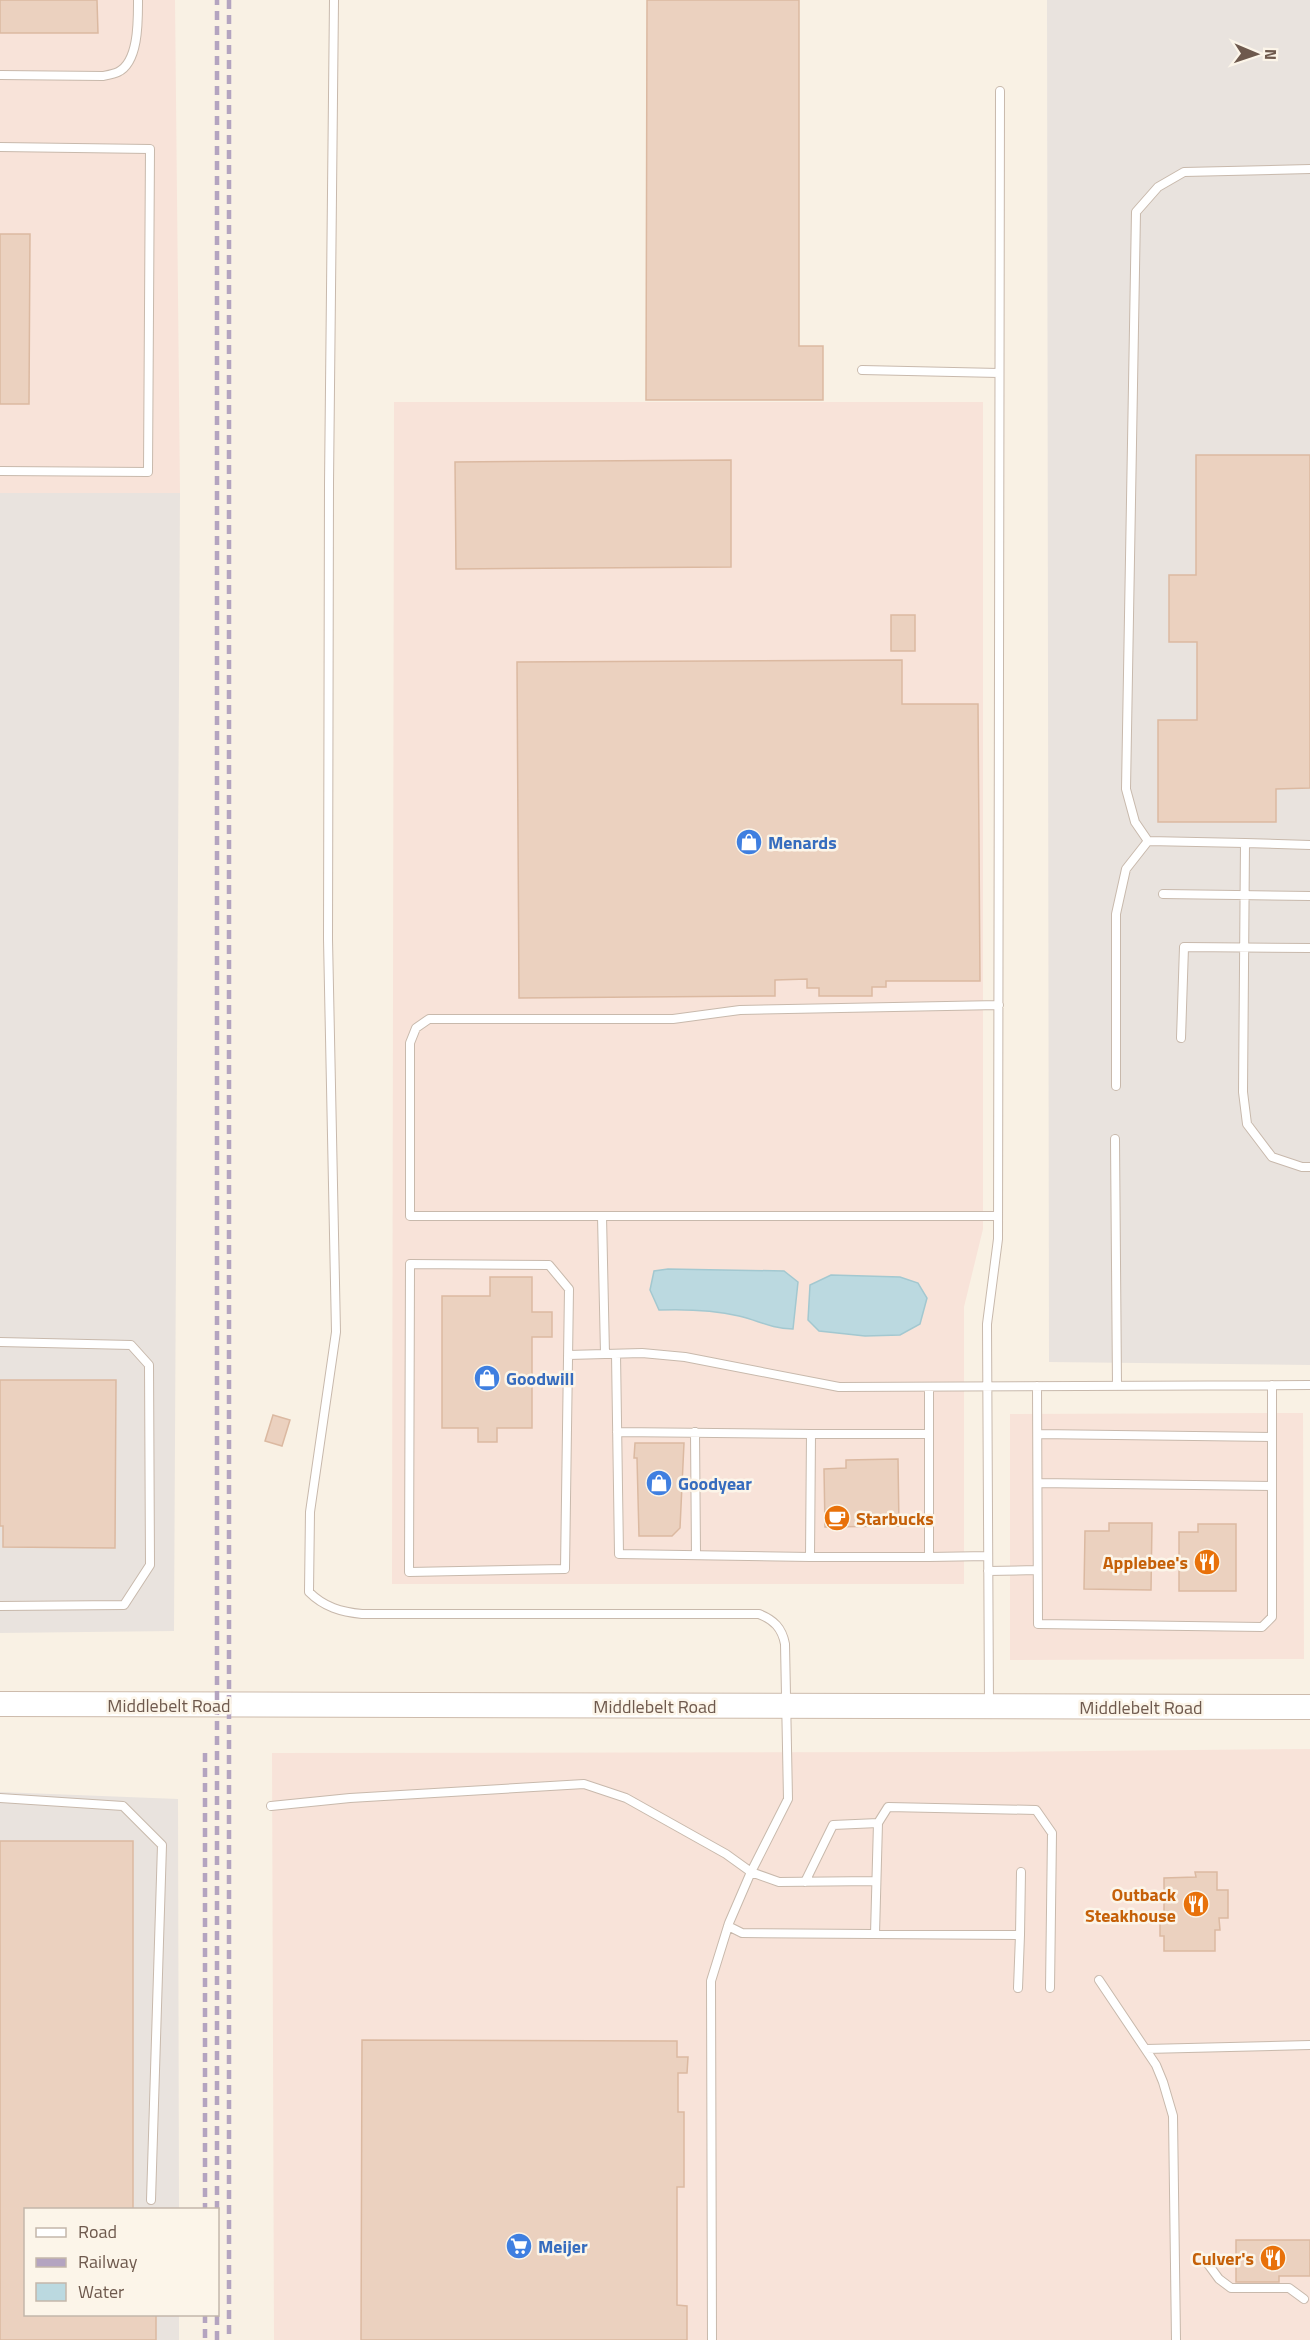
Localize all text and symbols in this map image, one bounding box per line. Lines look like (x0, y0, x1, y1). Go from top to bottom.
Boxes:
north arrow (1226, 24, 1286, 84)
text: N (1259, 49, 1283, 60)
shop icon: Menards (734, 827, 764, 857)
place label: Menards (768, 829, 837, 856)
shop icon: Goodwill (472, 1363, 502, 1393)
place label: Goodwill (506, 1365, 574, 1392)
shop icon: Goodyear (644, 1468, 674, 1498)
place label: Goodyear (678, 1470, 752, 1497)
cafe icon: Starbucks (822, 1503, 852, 1533)
place label: Starbucks (856, 1505, 934, 1532)
restaurant icon: Applebee's (1192, 1547, 1222, 1577)
place label: Applebee's (1103, 1549, 1188, 1576)
street label: Middlebelt Road (107, 1692, 231, 1719)
street label: Middlebelt Road (593, 1693, 717, 1720)
street label: Middlebelt Road (1079, 1694, 1203, 1721)
place label: Outback Steakhouse (1085, 1881, 1177, 1929)
restaurant icon: Outback Steakhouse (1181, 1889, 1211, 1919)
legend (24, 2208, 219, 2316)
text: Road (78, 2218, 117, 2245)
supermarket icon: Meijer (504, 2231, 534, 2261)
place label: Meijer (538, 2233, 588, 2260)
restaurant icon: Culver's (1258, 2243, 1288, 2273)
place label: Culver's (1192, 2245, 1254, 2272)
text: Railway (78, 2248, 138, 2275)
text: Water (78, 2278, 124, 2305)

